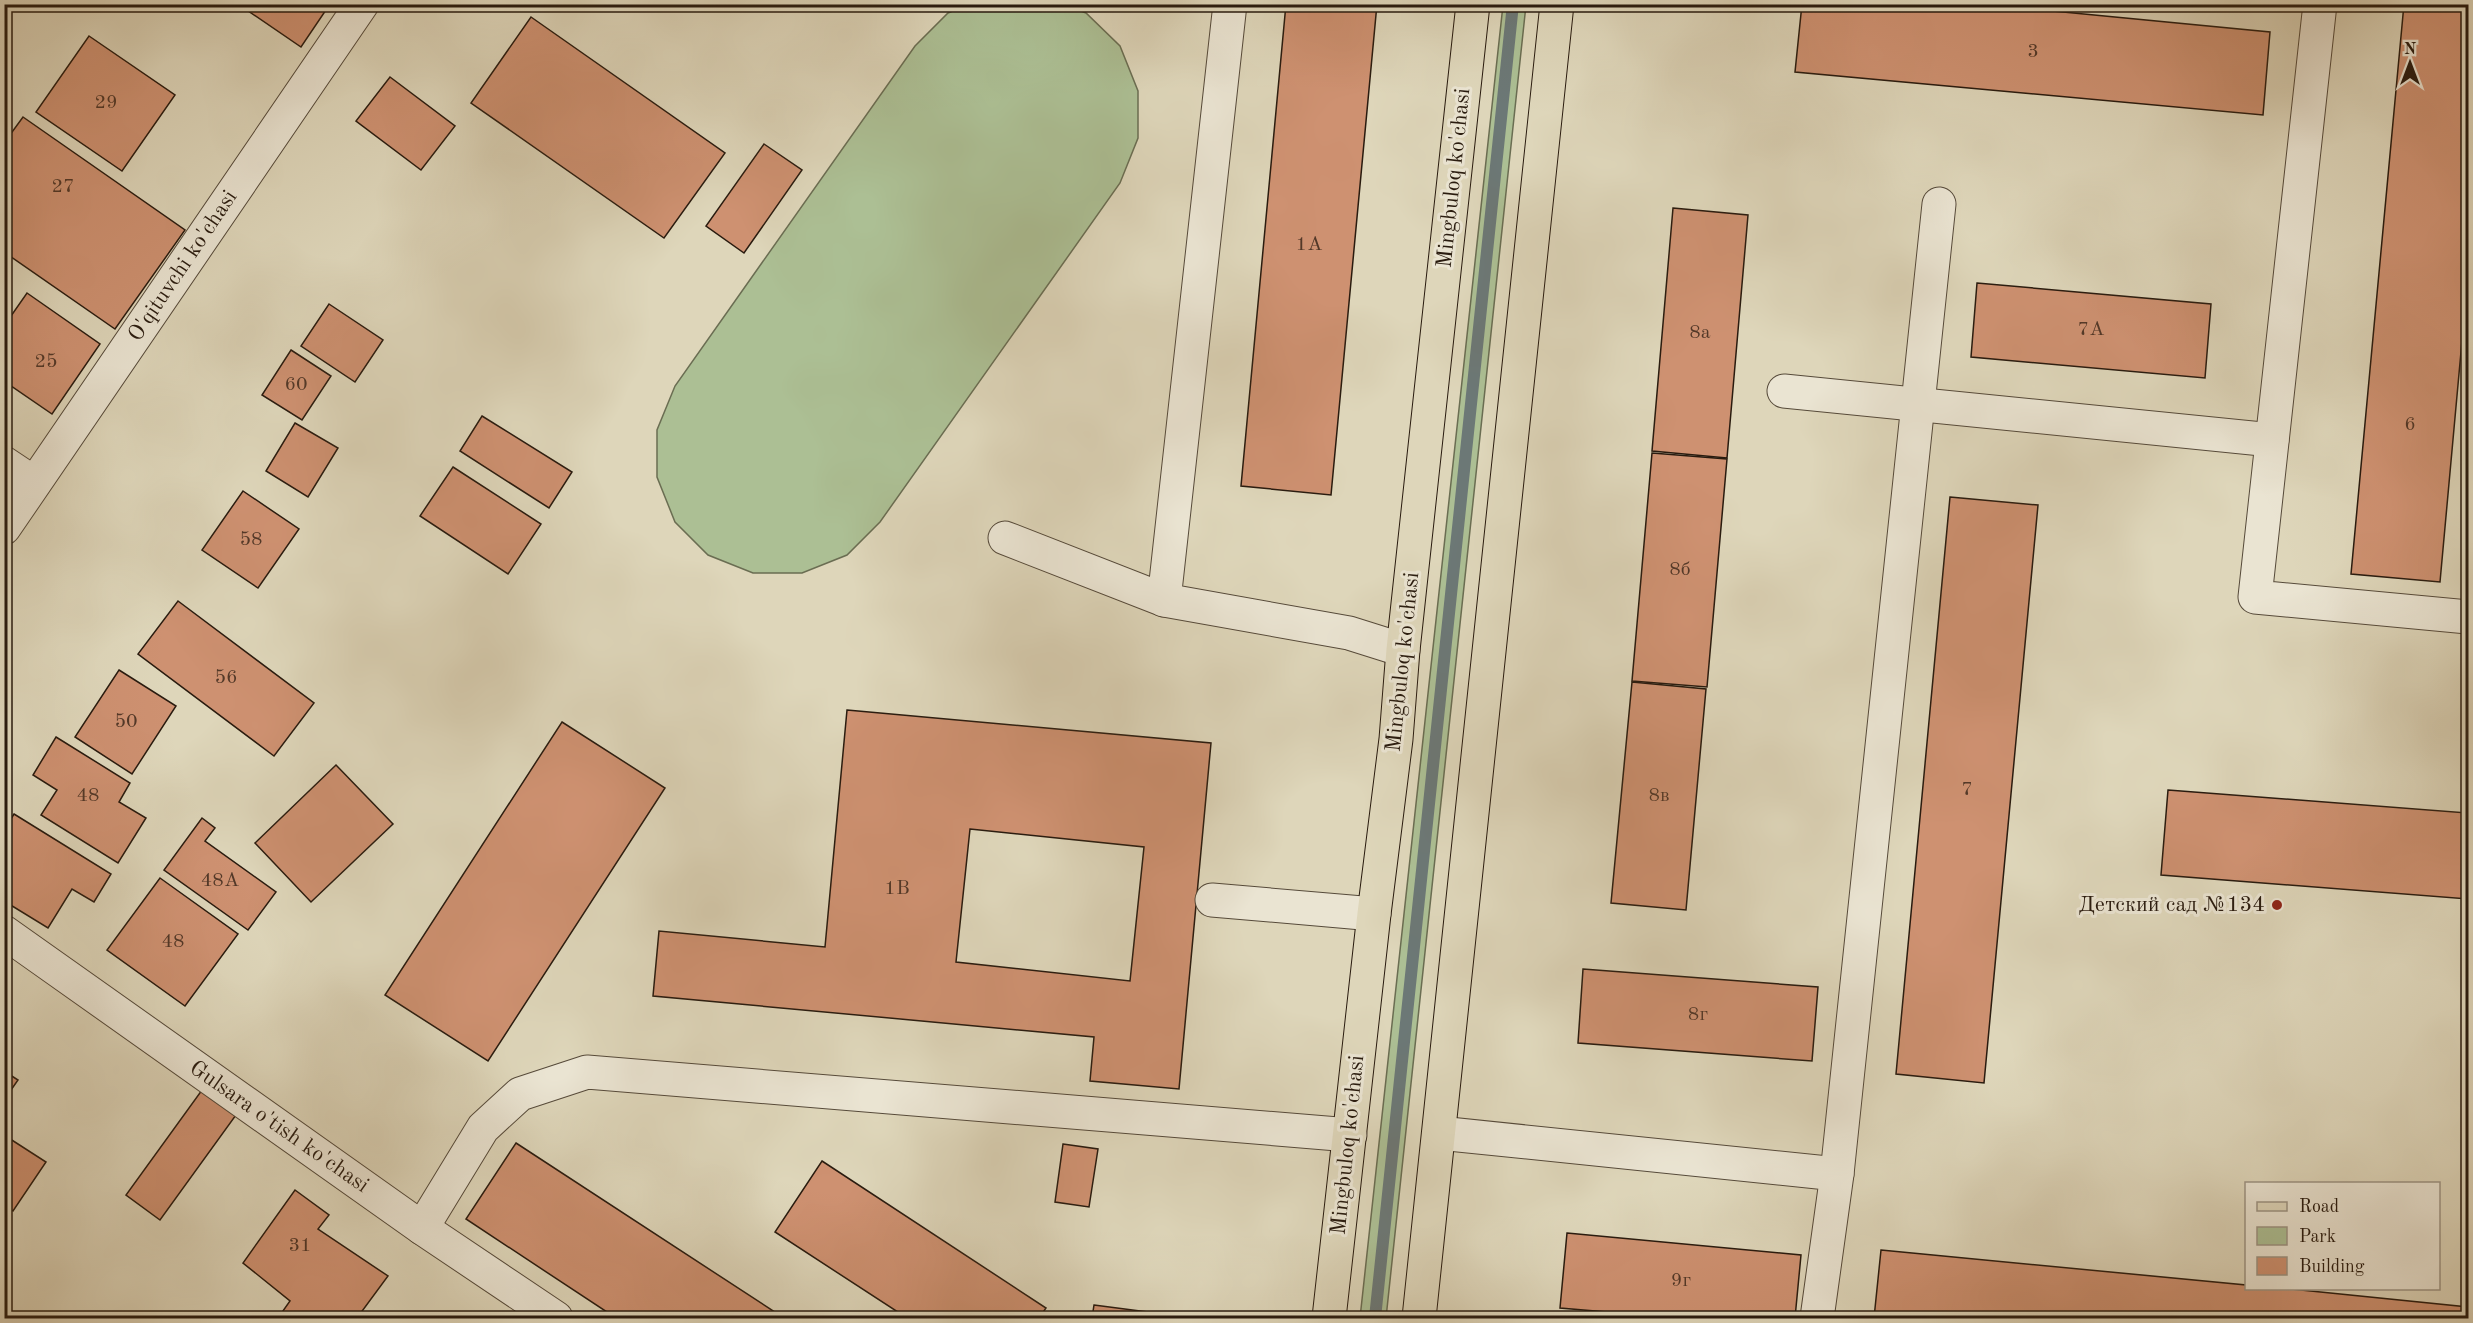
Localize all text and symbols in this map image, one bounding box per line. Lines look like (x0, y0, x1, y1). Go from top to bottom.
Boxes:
north arrow (2380, 33, 2440, 93)
house number: 3 (2027, 42, 2039, 62)
text: N (2404, 42, 2417, 58)
street label: Mingbuloq ko'chasi (1434, 87, 1474, 269)
house number: 29 (94, 93, 118, 113)
house number: 27 (51, 177, 75, 197)
street label: O'qituvchi ko'chasi (124, 186, 242, 345)
house number: 1A (1296, 235, 1322, 255)
house number: 7A (2078, 320, 2104, 340)
house number: 8а (1689, 323, 1711, 343)
house number: 25 (34, 352, 58, 372)
house number: 60 (284, 375, 308, 395)
house number: 6 (2404, 415, 2416, 435)
house number: 58 (239, 530, 263, 550)
house number: 8б (1669, 560, 1691, 580)
street label: Mingbuloq ko'chasi (1383, 571, 1423, 753)
house number: 56 (214, 668, 238, 688)
house number: 50 (114, 712, 138, 732)
house number: 7 (1961, 780, 1973, 800)
house number: 48 (76, 786, 100, 806)
house number: 8в (1648, 786, 1670, 806)
house number: 48A (201, 871, 239, 891)
house number: 1B (884, 879, 910, 899)
place label: Детский сад №134 (2079, 894, 2265, 916)
marker: Детский сад №134 (2270, 898, 2284, 912)
house number: 48 (161, 932, 185, 952)
house number: 8г (1688, 1005, 1708, 1025)
street label: Mingbuloq ko'chasi (1328, 1054, 1368, 1236)
street label: Gulsara o'tish ko'chasi (185, 1057, 373, 1197)
legend (2245, 1182, 2440, 1290)
text: Road (2299, 1198, 2339, 1216)
text: Park (2299, 1228, 2336, 1246)
house number: 31 (288, 1236, 312, 1256)
text: Building (2299, 1258, 2365, 1276)
house number: 9г (1671, 1271, 1691, 1291)

